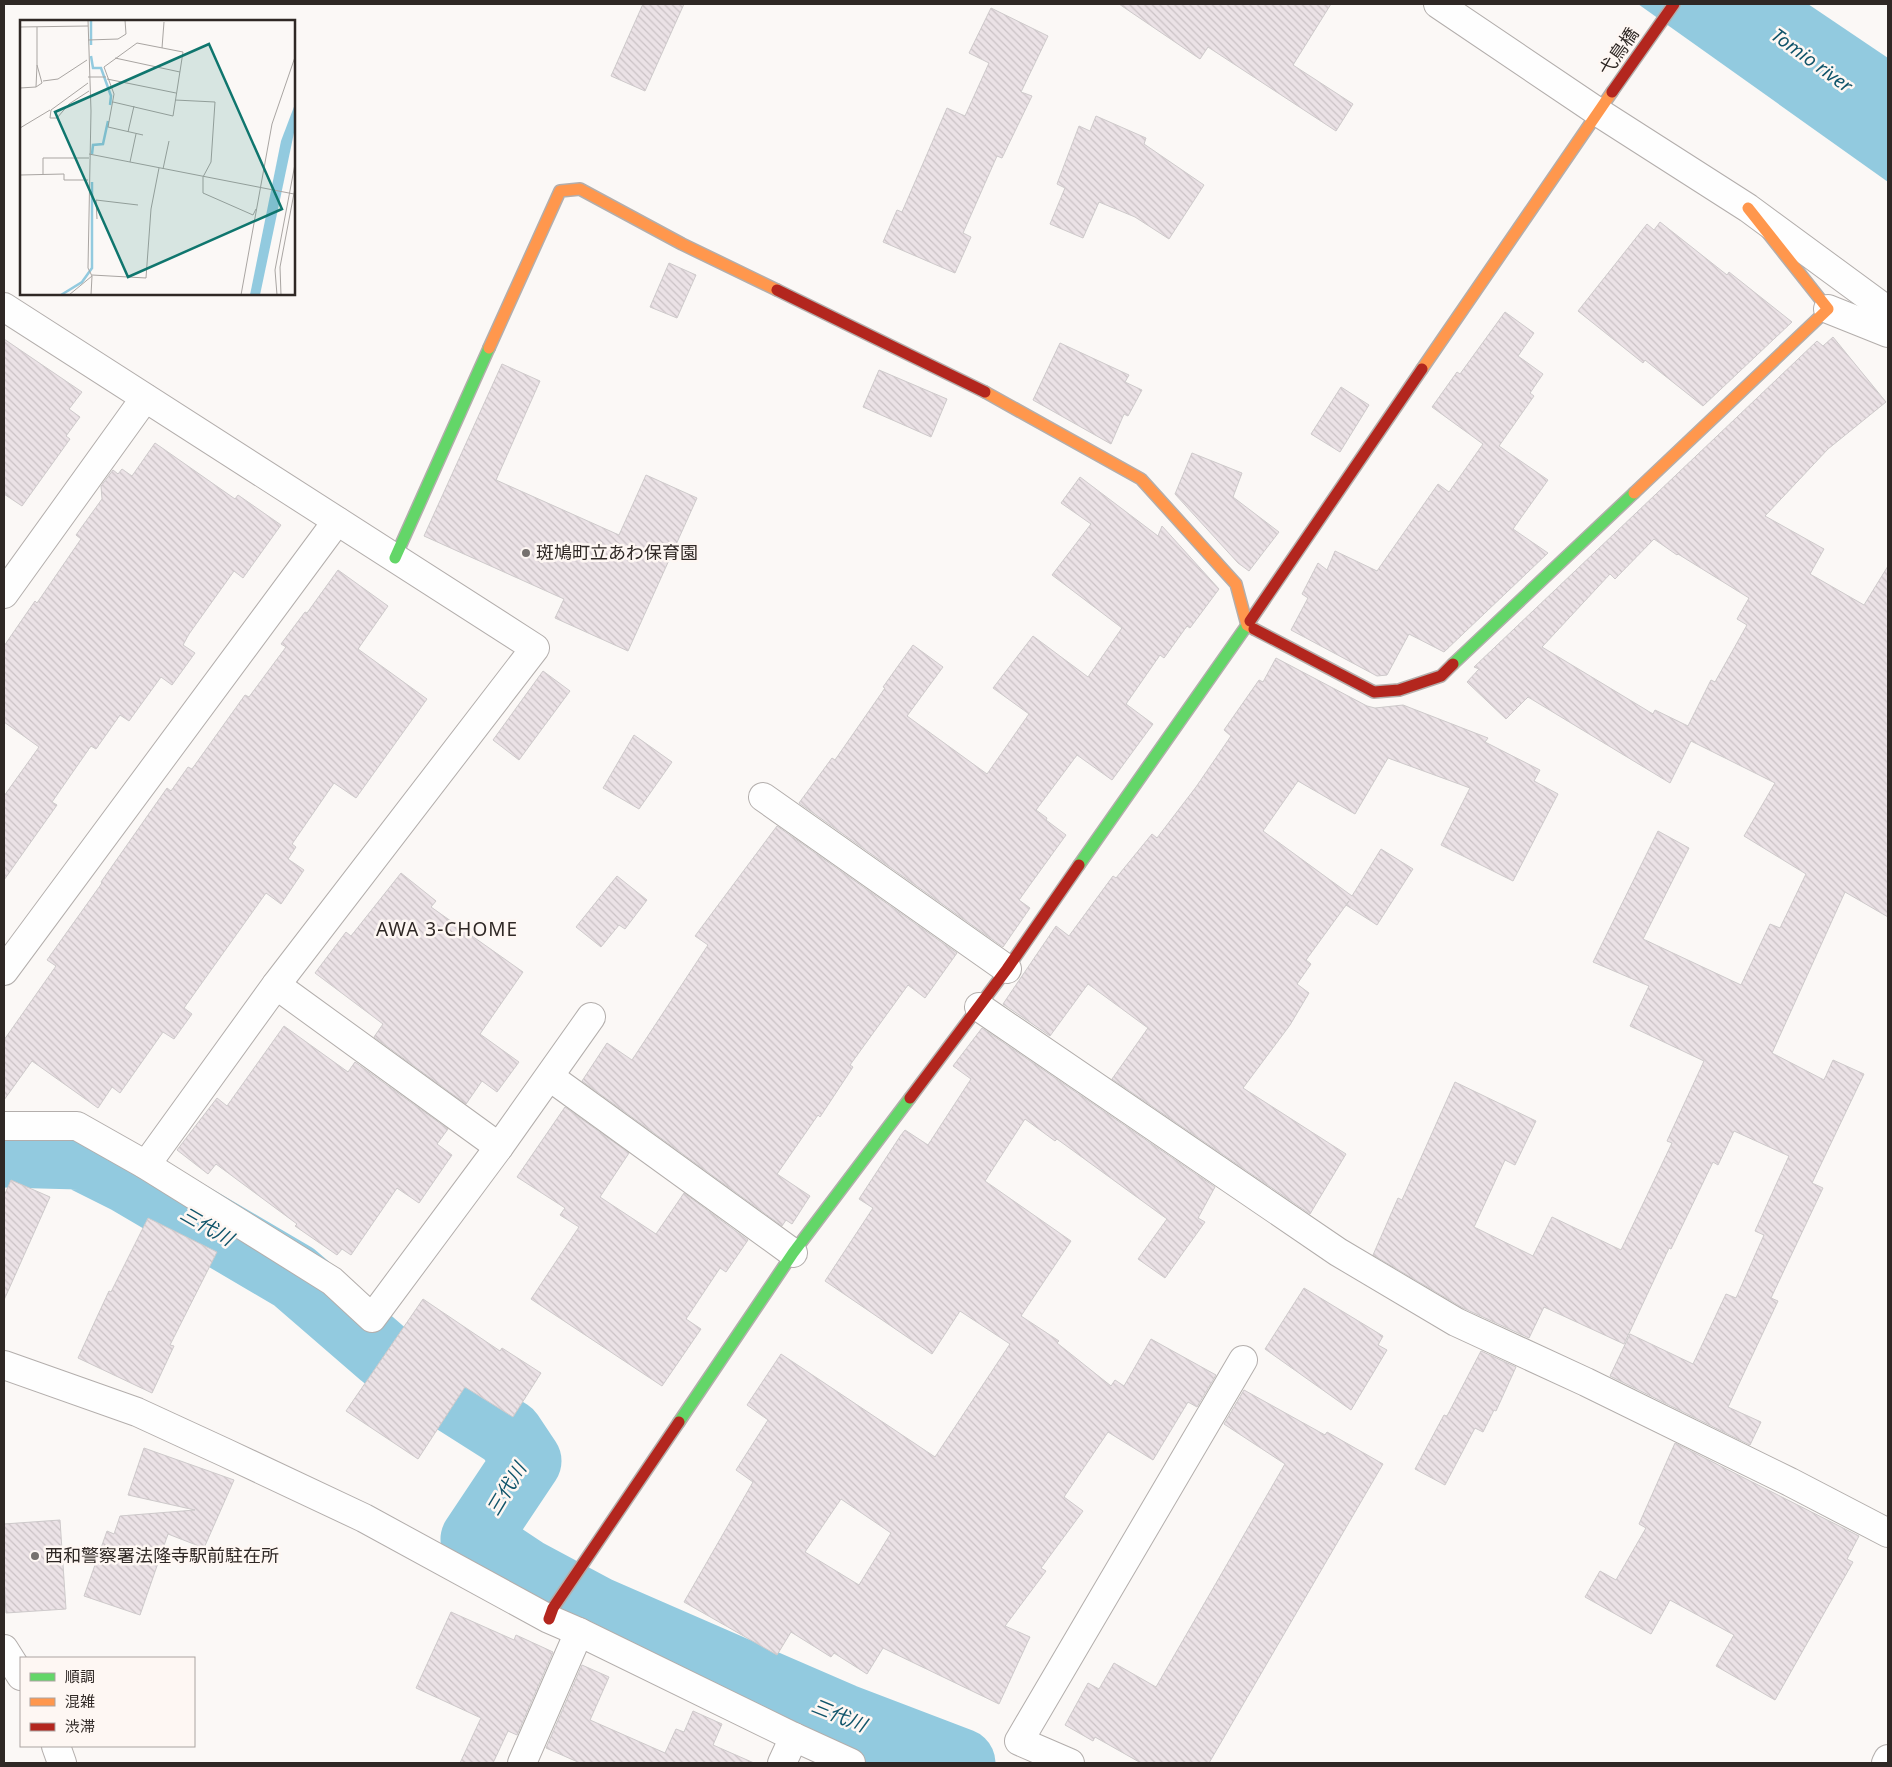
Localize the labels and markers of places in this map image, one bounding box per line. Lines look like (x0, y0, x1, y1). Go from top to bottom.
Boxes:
place label: 斑鳩町立あわ保育園 (536, 540, 698, 564)
marker: 斑鳩町立あわ保育園 (520, 547, 532, 559)
place label: 西和警察署法隆寺駅前駐在所 (45, 1543, 279, 1567)
marker: 西和警察署法隆寺駅前駐在所 (29, 1550, 41, 1562)

